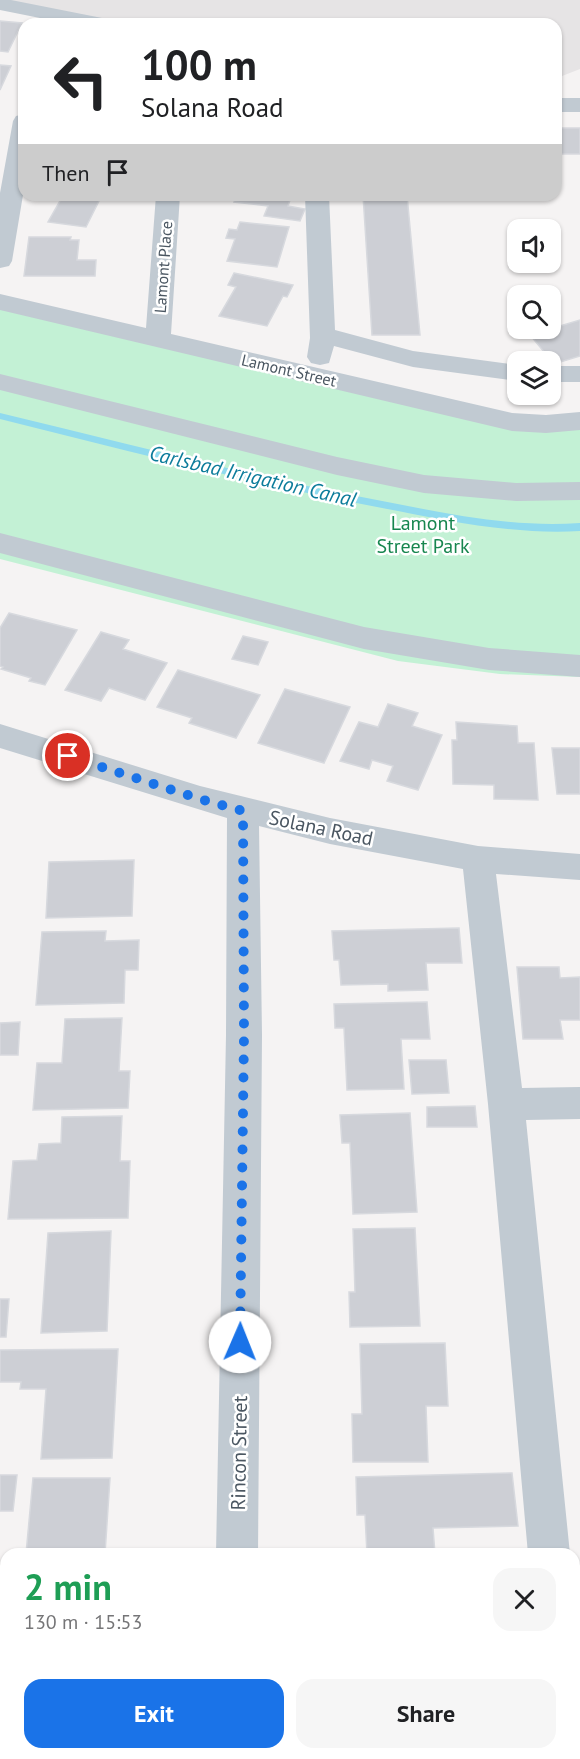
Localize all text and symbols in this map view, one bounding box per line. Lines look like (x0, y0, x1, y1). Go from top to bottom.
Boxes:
text: 100 m (141, 37, 257, 92)
icon: left (42, 42, 120, 120)
text: Solana Road (141, 90, 284, 124)
icon: arrive (101, 156, 134, 189)
text: Then (42, 159, 89, 187)
map controls (507, 219, 561, 405)
button: sound (507, 219, 561, 273)
street label: Lamont Place (150, 220, 176, 314)
button: search (507, 285, 561, 339)
street label: Lamont Street (240, 349, 339, 391)
button: layers (507, 351, 561, 405)
water label: Carlsbad Irrigation Canal (147, 439, 360, 513)
park label: Lamont Street Park (376, 510, 470, 559)
pin (42, 730, 93, 781)
icon: arrive (51, 739, 84, 772)
street label: Solana Road (267, 804, 375, 852)
position arrow (208, 1310, 272, 1374)
street label: Rincon Street (225, 1395, 253, 1511)
text: 2 min (24, 1563, 112, 1610)
button: close (493, 1568, 556, 1631)
text: 130 m · 15:53 (24, 1609, 142, 1635)
button: Exit (24, 1679, 284, 1748)
button: Share (296, 1679, 556, 1748)

